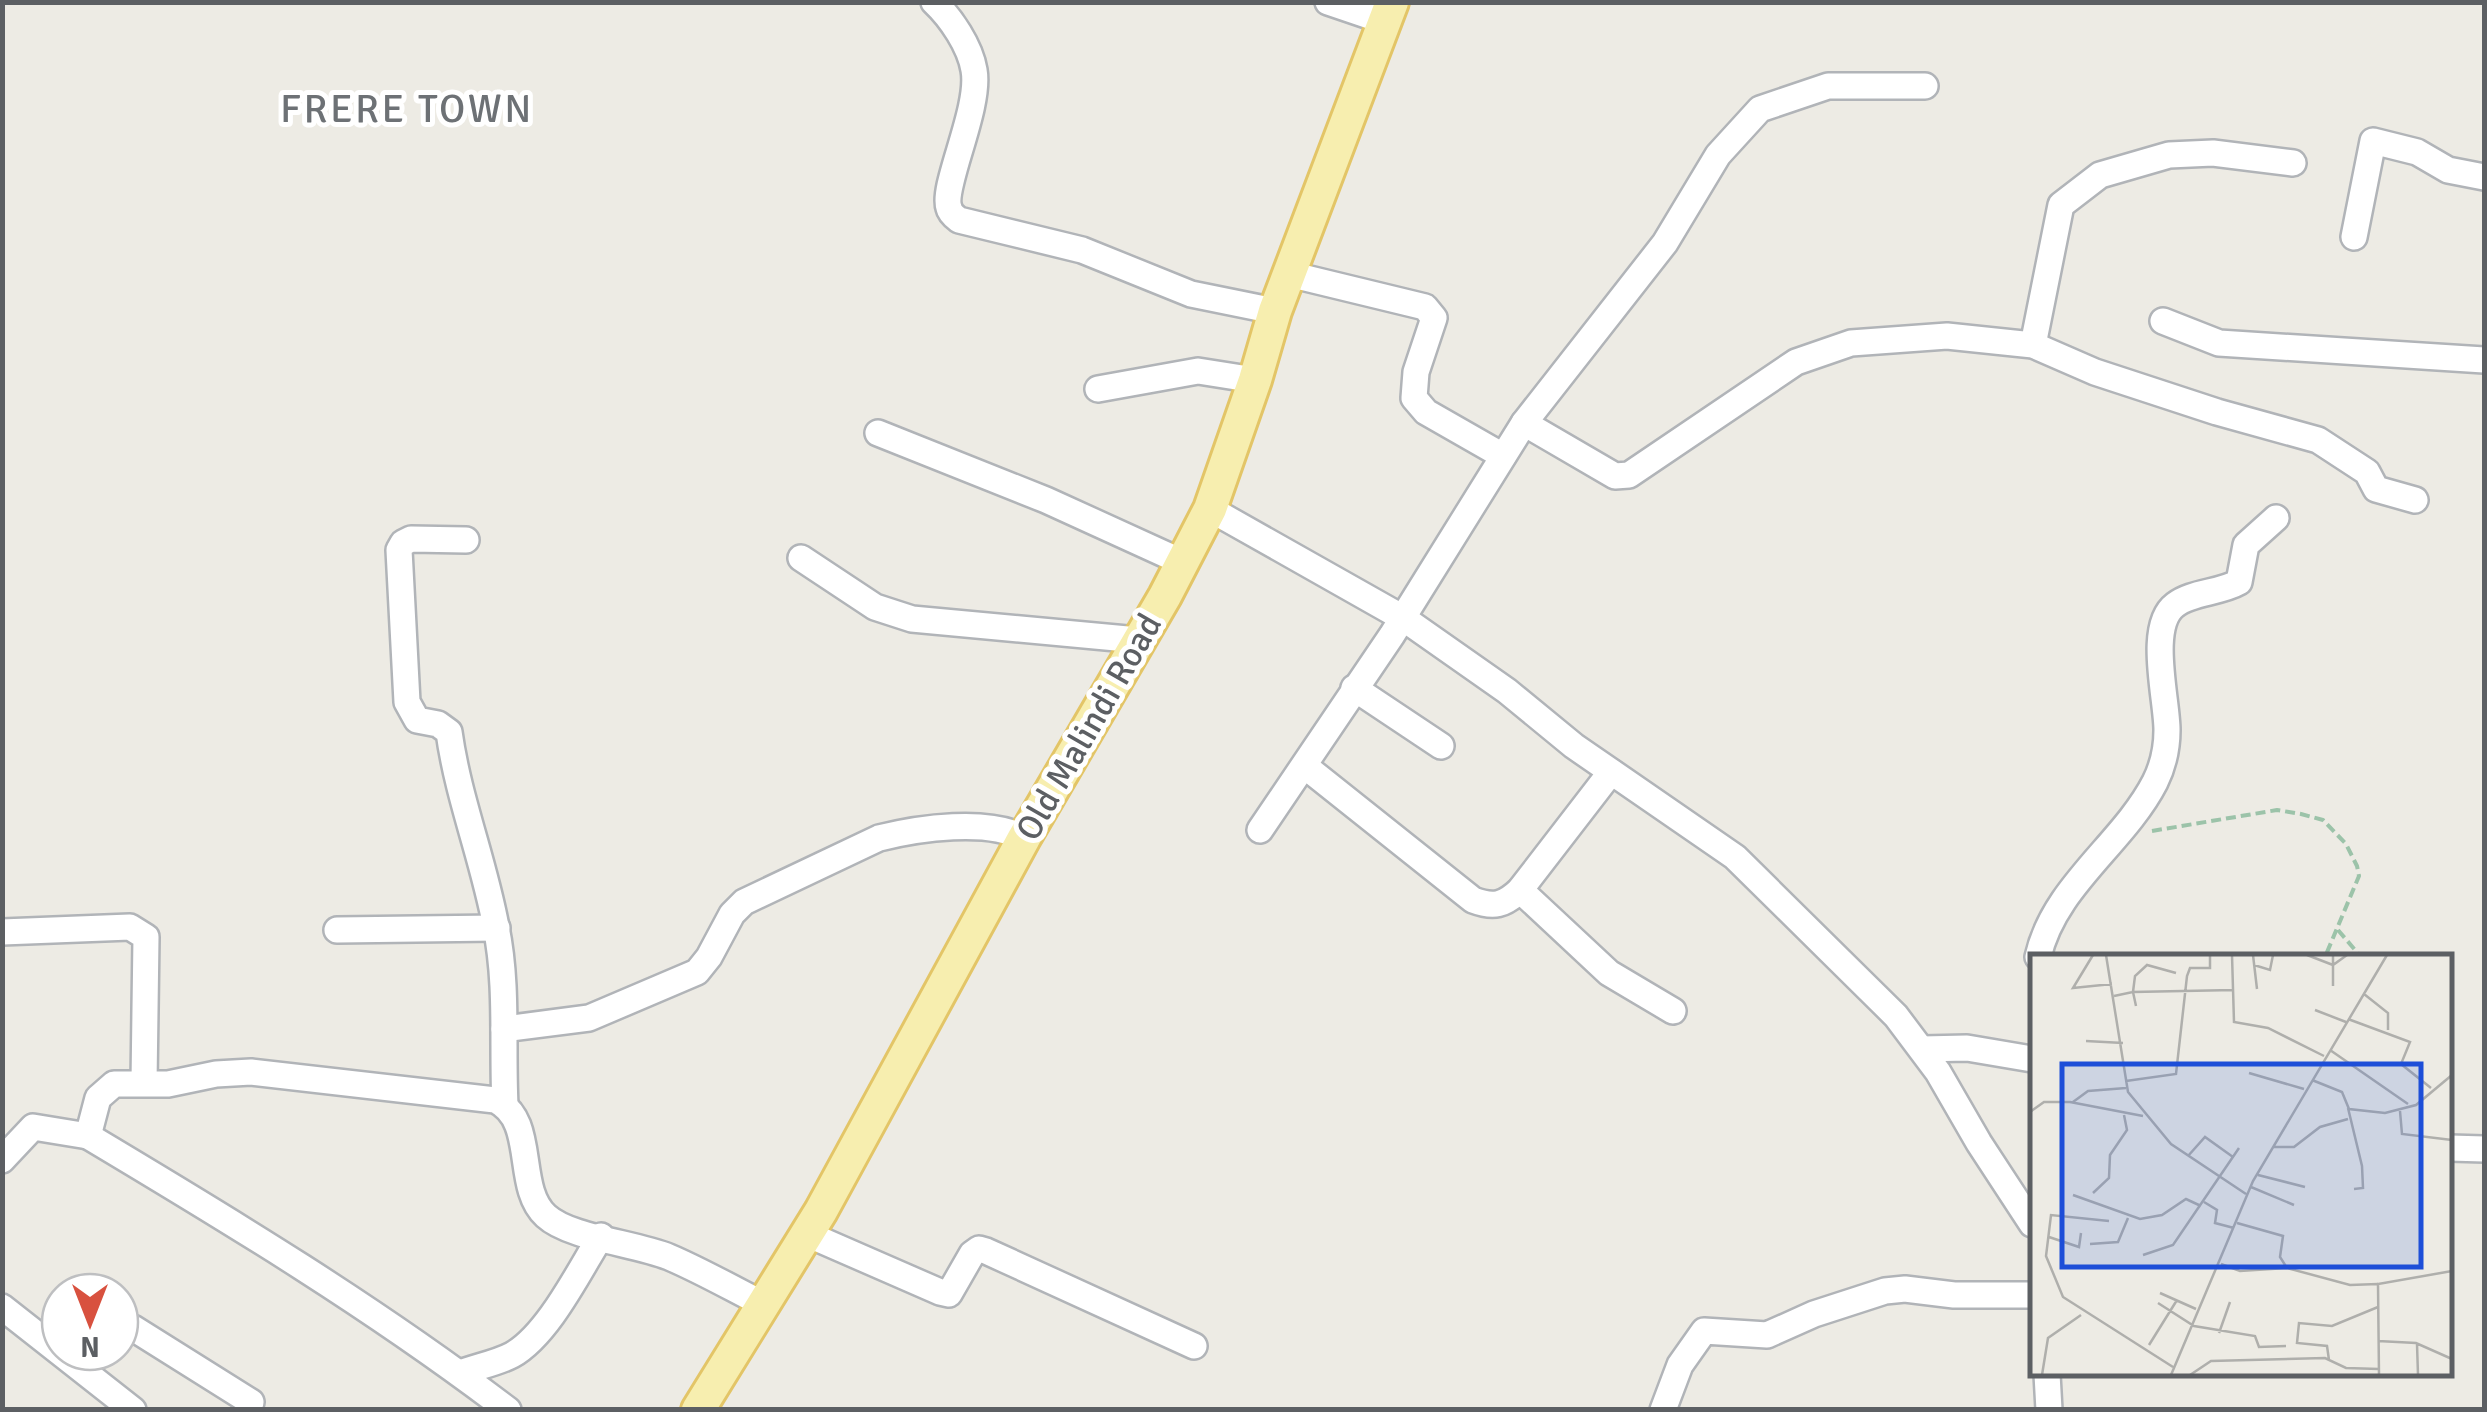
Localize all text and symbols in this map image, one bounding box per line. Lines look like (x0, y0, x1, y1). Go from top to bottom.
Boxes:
district label: FRERE TOWN (280, 84, 534, 134)
street label: Old Malindi Road (1007, 606, 1171, 848)
inset map (2030, 954, 2452, 1377)
north arrow (40, 1272, 140, 1372)
text: N (80, 1329, 100, 1363)

